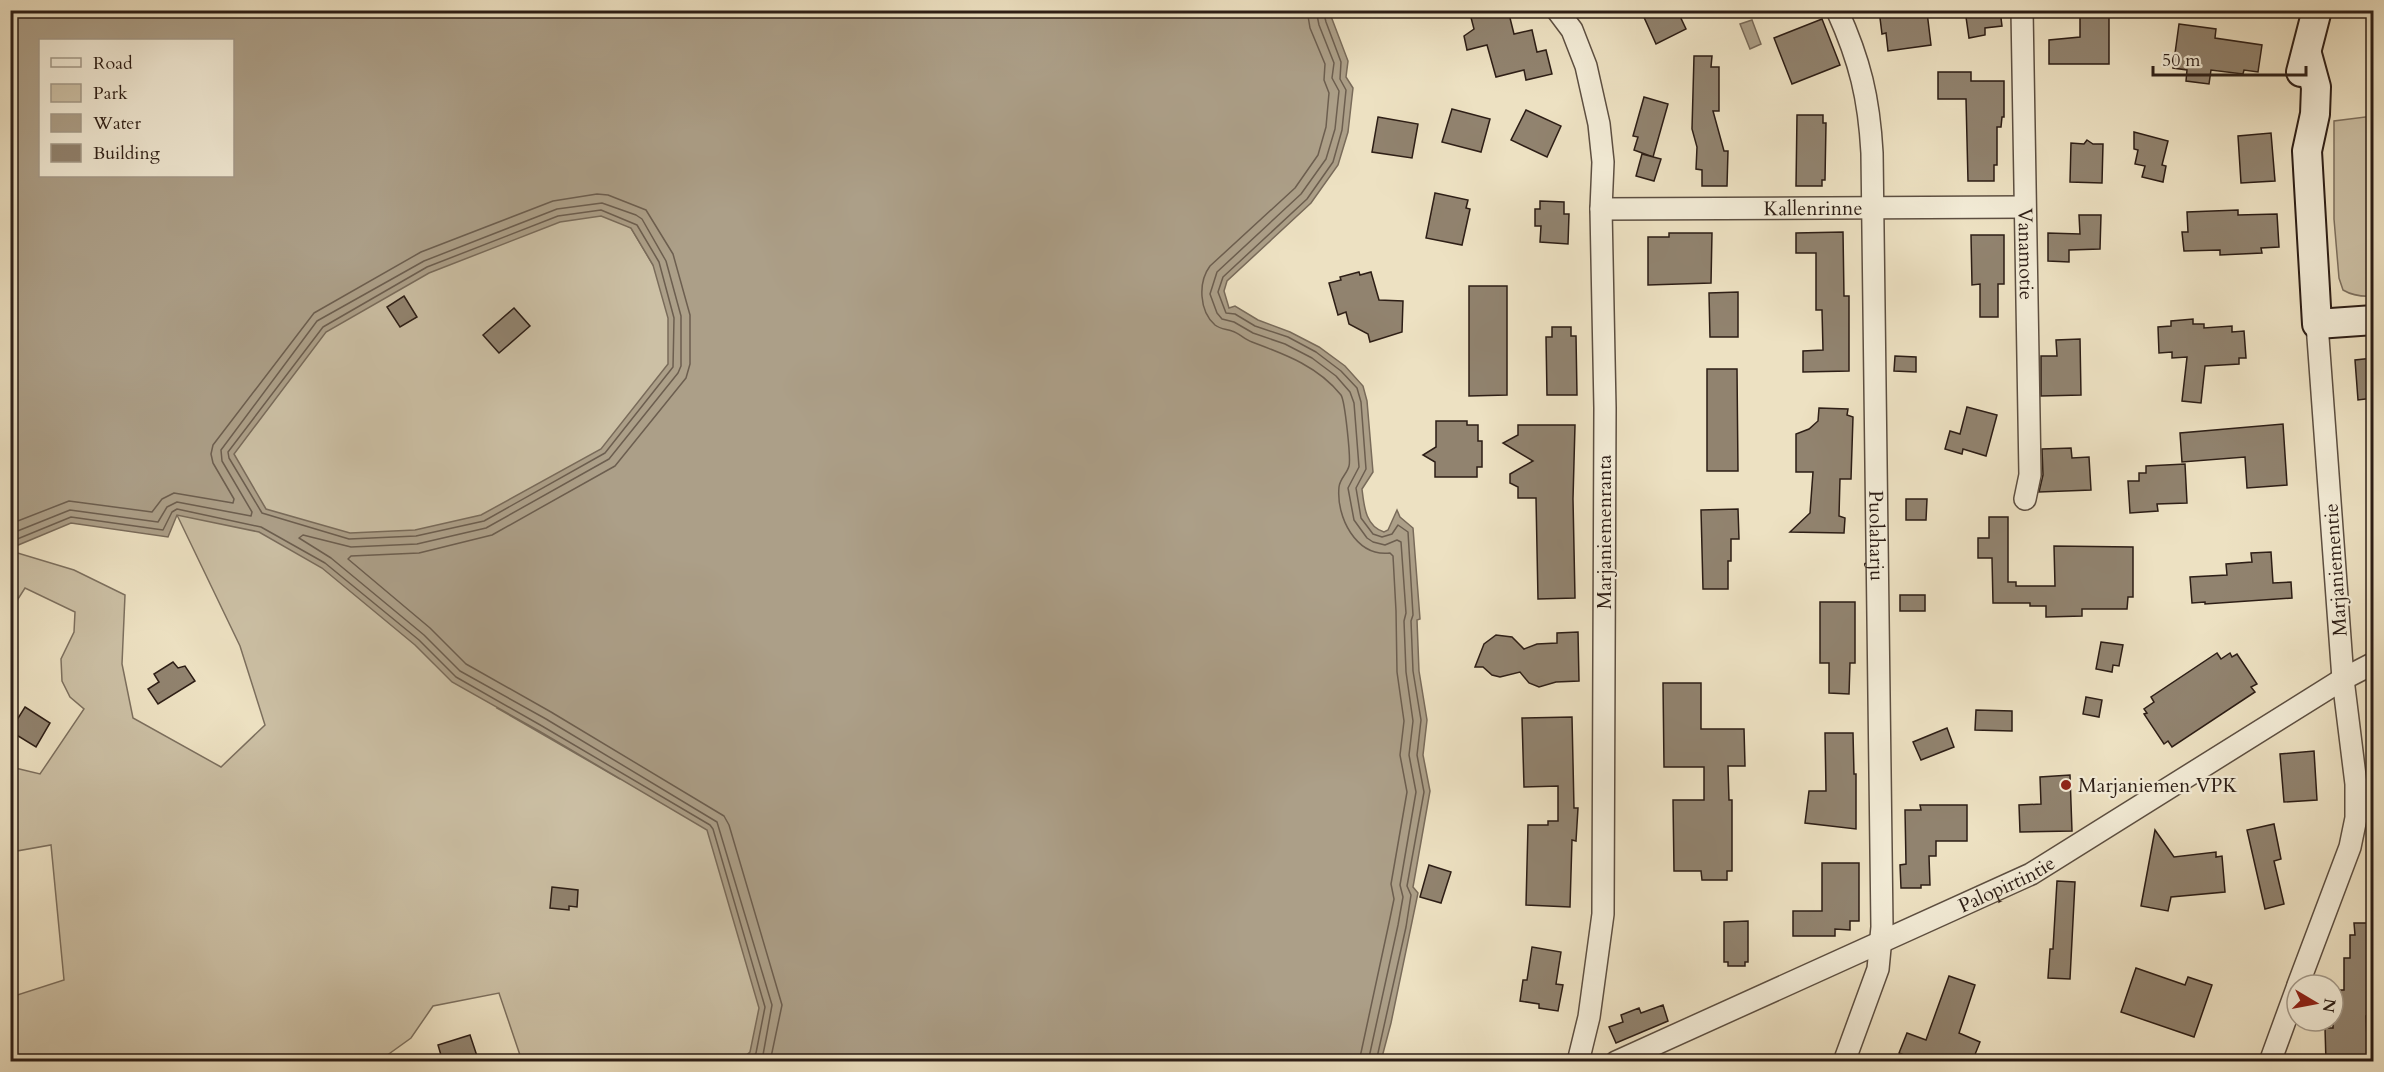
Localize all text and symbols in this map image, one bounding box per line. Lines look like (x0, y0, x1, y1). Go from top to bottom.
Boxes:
legend (39, 39, 234, 177)
scale bar (2153, 39, 2306, 77)
text: 50 m (2162, 48, 2201, 73)
text: Road (93, 51, 133, 76)
text: Park (93, 81, 128, 106)
text: Water (92, 111, 142, 136)
text: Building (93, 141, 161, 166)
street label: Kallenrinne (1763, 195, 1863, 222)
street label: Vanamotie (2011, 208, 2040, 300)
street label: Marjaniemenranta (1591, 454, 1618, 609)
street label: Puolaharju (1862, 490, 1891, 581)
street label: Marjaniementie (2317, 502, 2354, 638)
place label: Marjaniemen VPK (2078, 772, 2237, 799)
marker: Marjaniemen VPK (2059, 778, 2073, 792)
street label: Palopirtintie (1954, 849, 2060, 919)
north arrow (2285, 973, 2345, 1033)
text: N (2317, 997, 2341, 1014)

